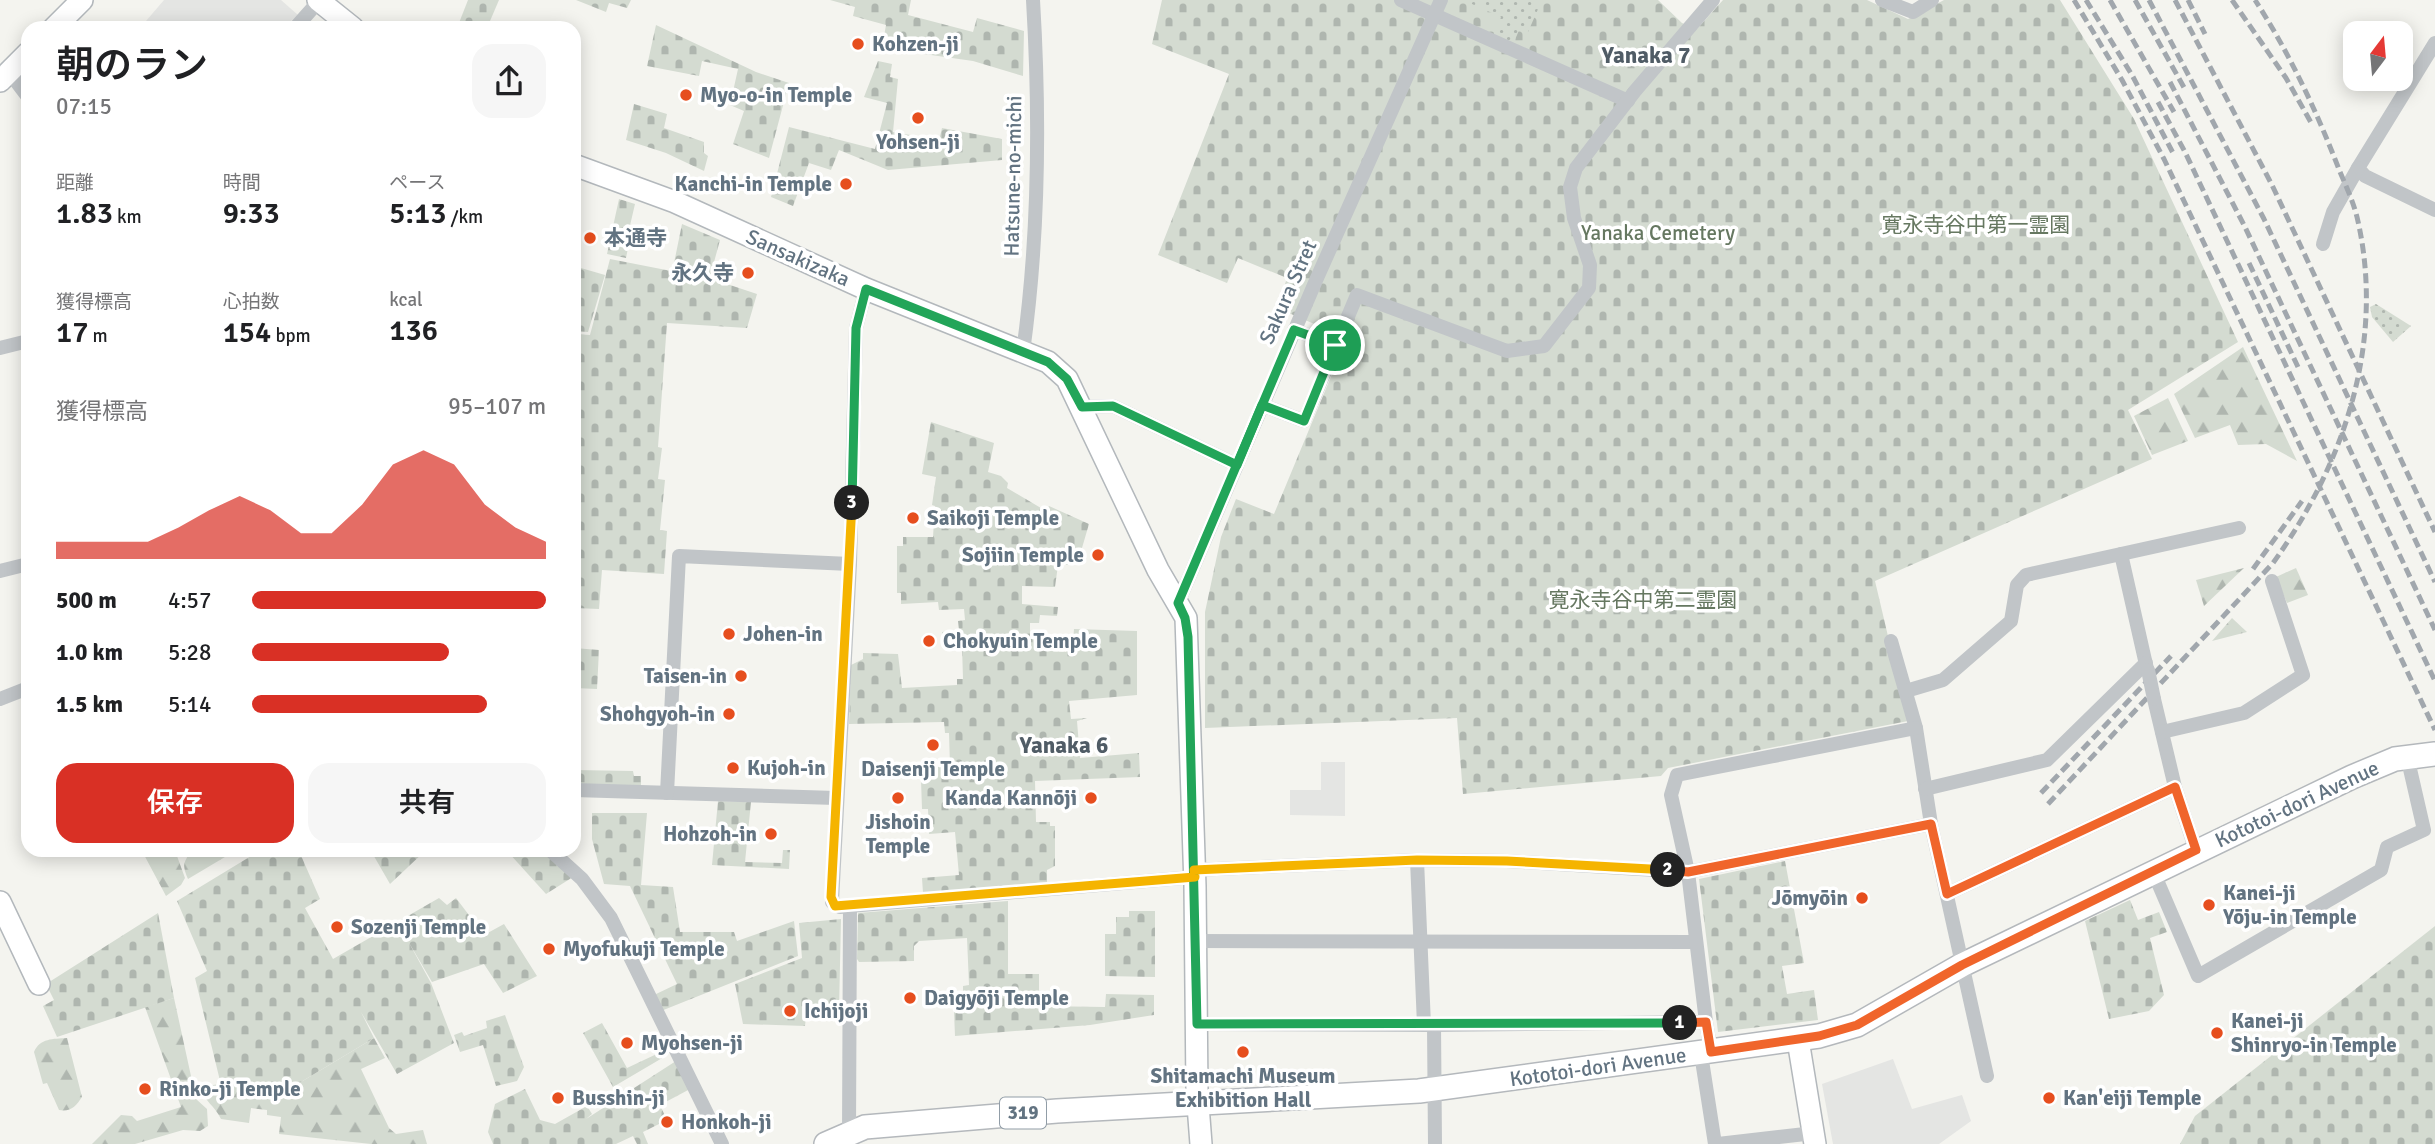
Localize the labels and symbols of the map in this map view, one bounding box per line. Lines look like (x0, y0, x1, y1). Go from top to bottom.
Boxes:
north arrow (2343, 21, 2413, 91)
place label: Kohzen-ji (872, 31, 959, 57)
marker: Kohzen-ji (850, 36, 866, 52)
district label: Yanaka 7 (1601, 41, 1690, 70)
place label: Myo-o-in Temple (700, 82, 852, 108)
marker: Myo-o-in Temple (678, 87, 694, 103)
street label: Hatsune-no-michi (999, 95, 1027, 257)
marker: Yohsen-ji (910, 110, 926, 126)
place label: Yohsen-ji (875, 129, 960, 155)
place label: Kanchi-in Temple (674, 171, 832, 197)
marker: Kanchi-in Temple (838, 176, 854, 192)
park label: 寛永寺谷中第一霊園 (1882, 212, 2071, 238)
park label: Yanaka Cemetery (1581, 220, 1735, 246)
street label: Sansakizaka (742, 224, 854, 292)
place label: 本通寺 (604, 225, 667, 251)
marker: 本通寺 (582, 230, 598, 246)
street label: Sakura Stret (1254, 236, 1322, 348)
place label: 永久寺 (671, 260, 734, 286)
marker: 永久寺 (740, 265, 756, 281)
pin (1305, 315, 1365, 375)
pin: 3 (834, 486, 870, 520)
place label: Saikoji Temple (927, 505, 1059, 531)
marker: Saikoji Temple (905, 510, 921, 526)
place label: Sojiin Temple (962, 542, 1084, 568)
marker: Sojiin Temple (1090, 547, 1106, 563)
park label: 寛永寺谷中第二霊園 (1549, 587, 1738, 613)
place label: Johen-in (743, 621, 823, 647)
marker: Johen-in (721, 626, 737, 642)
place label: Chokyuin Temple (943, 628, 1098, 654)
marker: Chokyuin Temple (921, 633, 937, 649)
place label: Taisen-in (644, 663, 727, 689)
marker: Taisen-in (733, 668, 749, 684)
place label: Shohgyoh-in (600, 701, 715, 727)
marker: Shohgyoh-in (721, 706, 737, 722)
district label: Yanaka 6 (1019, 731, 1108, 760)
marker: Daisenji Temple (925, 737, 941, 753)
place label: Kujoh-in (747, 755, 826, 781)
street label: Kototoi-dori Avenue (2211, 755, 2383, 853)
place label: Daisenji Temple (861, 756, 1005, 782)
marker: Kujoh-in (725, 760, 741, 776)
place label: Kanda Kannōji (945, 785, 1077, 811)
marker: Jishoin Temple (890, 790, 906, 806)
marker: Kanda Kannōji (1083, 790, 1099, 806)
place label: Jishoin Temple (865, 809, 931, 859)
place label: Hohzoh-in (663, 821, 757, 847)
marker: Hohzoh-in (763, 826, 779, 842)
pin: 2 (1650, 852, 1686, 888)
place label: Kanei-ji Yōju‑in Temple (2222, 880, 2357, 930)
place label: Jōmyōin (1772, 885, 1848, 911)
marker: Jōmyōin (1854, 890, 1870, 906)
marker: Kanei-ji Yōju‑in Temple (2201, 897, 2217, 913)
place label: Sozenji Temple (351, 914, 486, 940)
marker: Sozenji Temple (329, 919, 345, 935)
place label: Myofukuji Temple (563, 936, 725, 962)
marker: Myofukuji Temple (541, 941, 557, 957)
place label: Daigyōji Temple (924, 985, 1069, 1011)
marker: Daigyōji Temple (902, 990, 918, 1006)
place label: Ichijoji (804, 998, 868, 1024)
marker: Ichijoji (782, 1003, 798, 1019)
pin: 1 (1662, 1006, 1698, 1040)
place label: Kanei-ji Shinryo-in Temple (2231, 1008, 2397, 1058)
marker: Kanei-ji Shinryo-in Temple (2209, 1025, 2225, 1041)
place label: Myohsen-ji (641, 1030, 743, 1056)
marker: Myohsen-ji (619, 1035, 635, 1051)
street label: Kototoi-dori Avenue (1508, 1042, 1688, 1092)
marker: Shitamachi Museum Exhibition Hall (1235, 1044, 1251, 1060)
place label: Shitamachi Museum Exhibition Hall (1150, 1063, 1336, 1113)
place label: Rinko-ji Temple (159, 1076, 301, 1102)
marker: Rinko-ji Temple (137, 1081, 153, 1097)
place label: Busshin-ji (572, 1085, 665, 1111)
place label: Kan'eiji Temple (2063, 1085, 2201, 1111)
marker: Busshin-ji (550, 1090, 566, 1106)
marker: Kan'eiji Temple (2041, 1090, 2057, 1106)
road number: 319 (1000, 1098, 1046, 1128)
place label: Honkoh-ji (681, 1109, 771, 1135)
marker: Honkoh-ji (659, 1114, 675, 1130)

